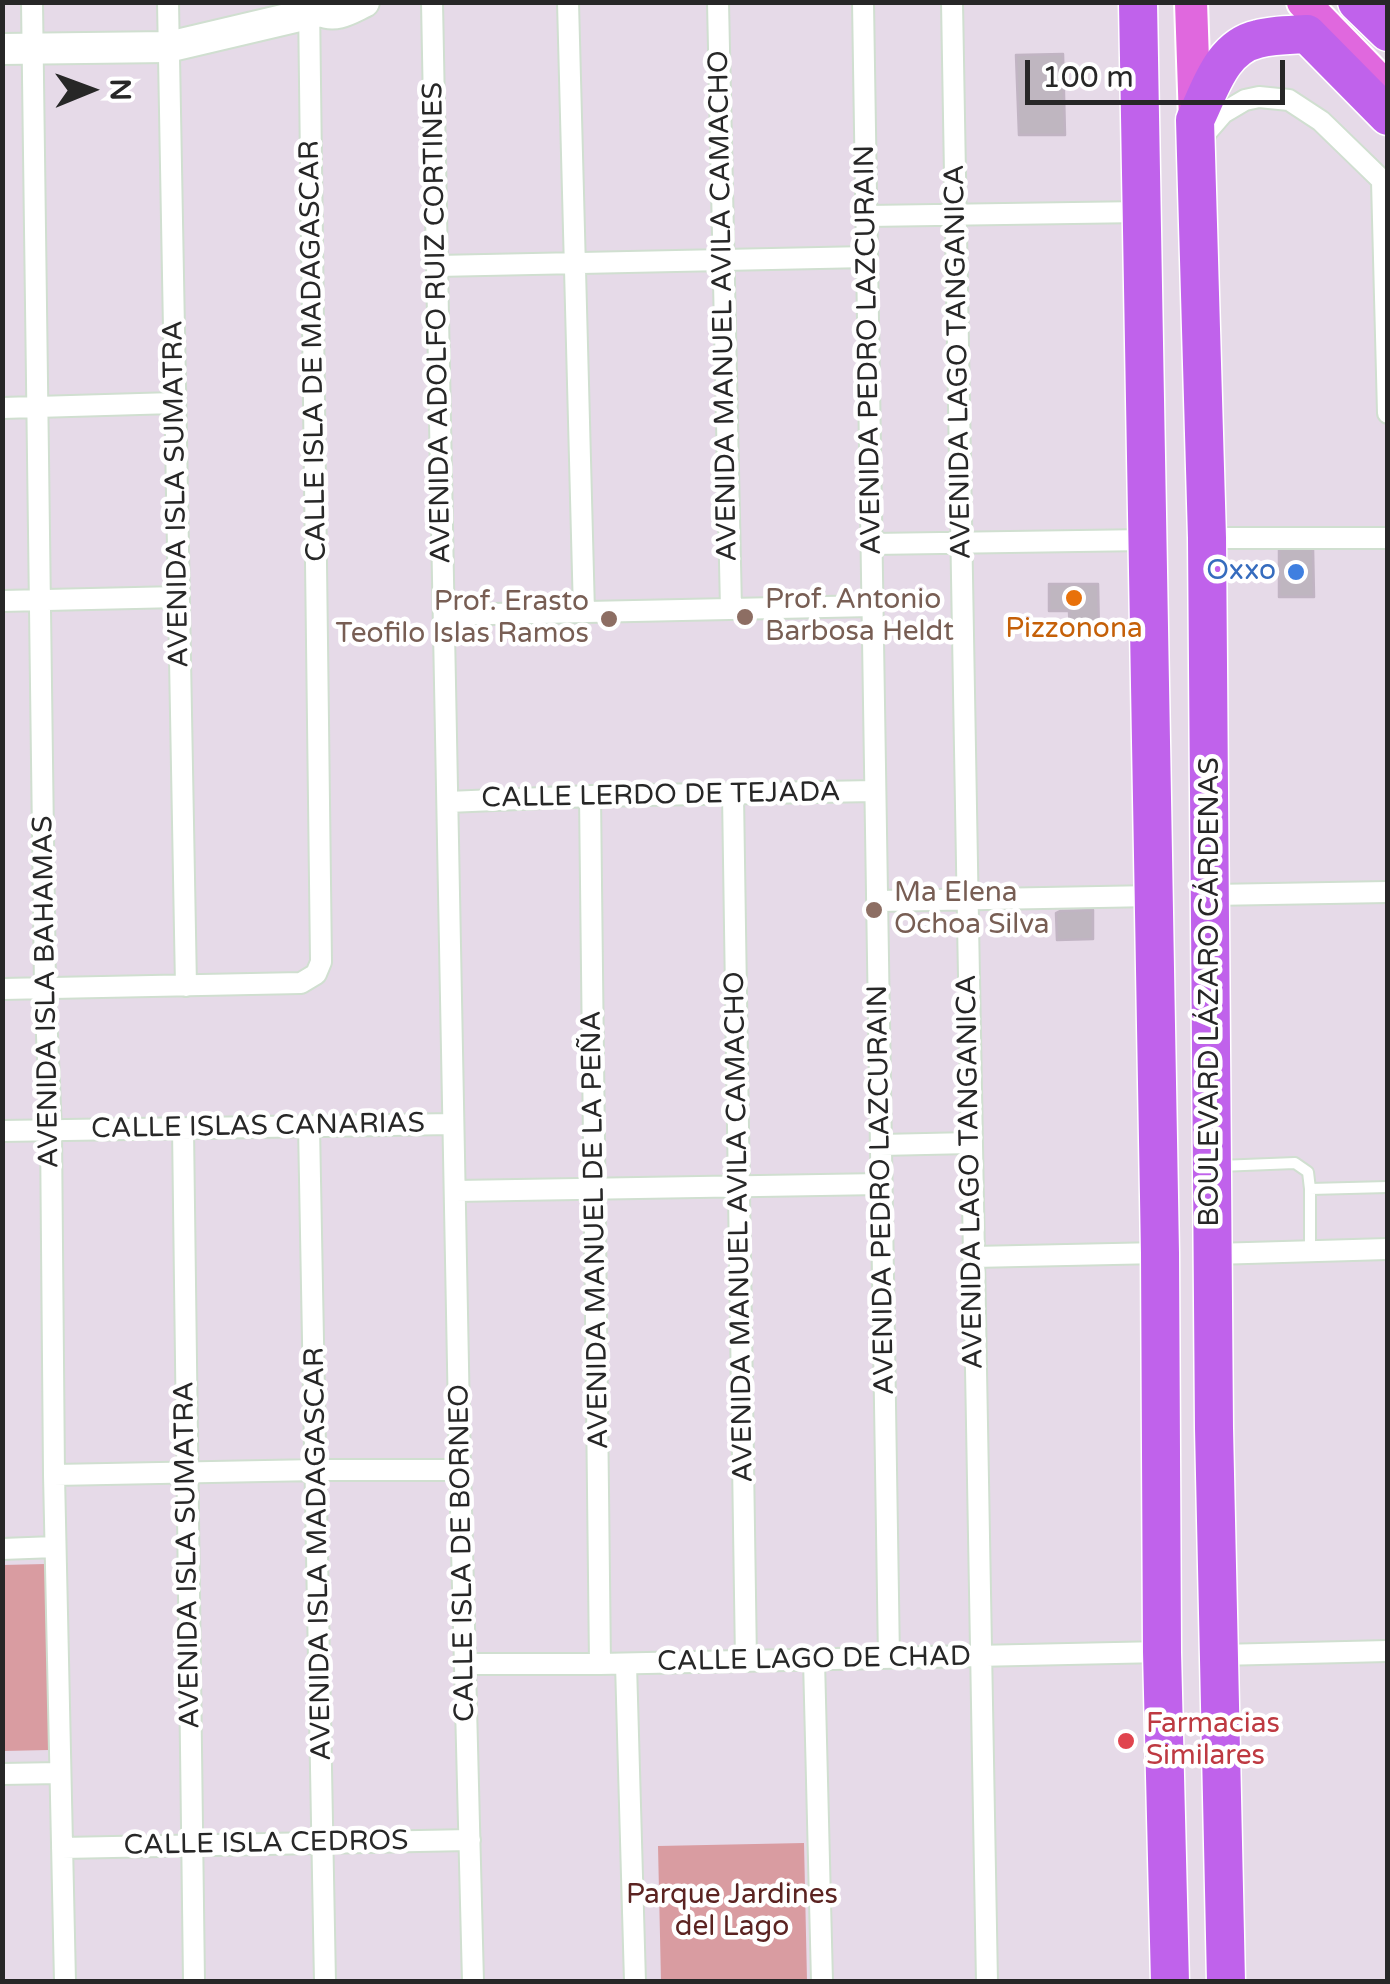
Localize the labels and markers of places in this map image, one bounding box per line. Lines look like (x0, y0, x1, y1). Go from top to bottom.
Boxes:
place label: Oxxo (1206, 555, 1276, 589)
marker: Oxxo (1285, 561, 1307, 583)
place label: Prof. Antonio Barbosa Heldt (765, 584, 954, 650)
place label: Prof. Erasto Teofilo Islas Ramos (336, 586, 589, 652)
marker: Pizzonona (1063, 587, 1085, 609)
marker: Prof. Antonio Barbosa Heldt (734, 606, 756, 628)
marker: Prof. Erasto Teofilo Islas Ramos (598, 608, 620, 630)
place label: Pizzonona (1005, 613, 1143, 647)
place label: Ma Elena Ochoa Silva (894, 877, 1050, 943)
marker: Ma Elena Ochoa Silva (863, 899, 885, 921)
place label: Farmacias Similares (1146, 1708, 1280, 1774)
marker: Farmacias Similares (1115, 1730, 1137, 1752)

